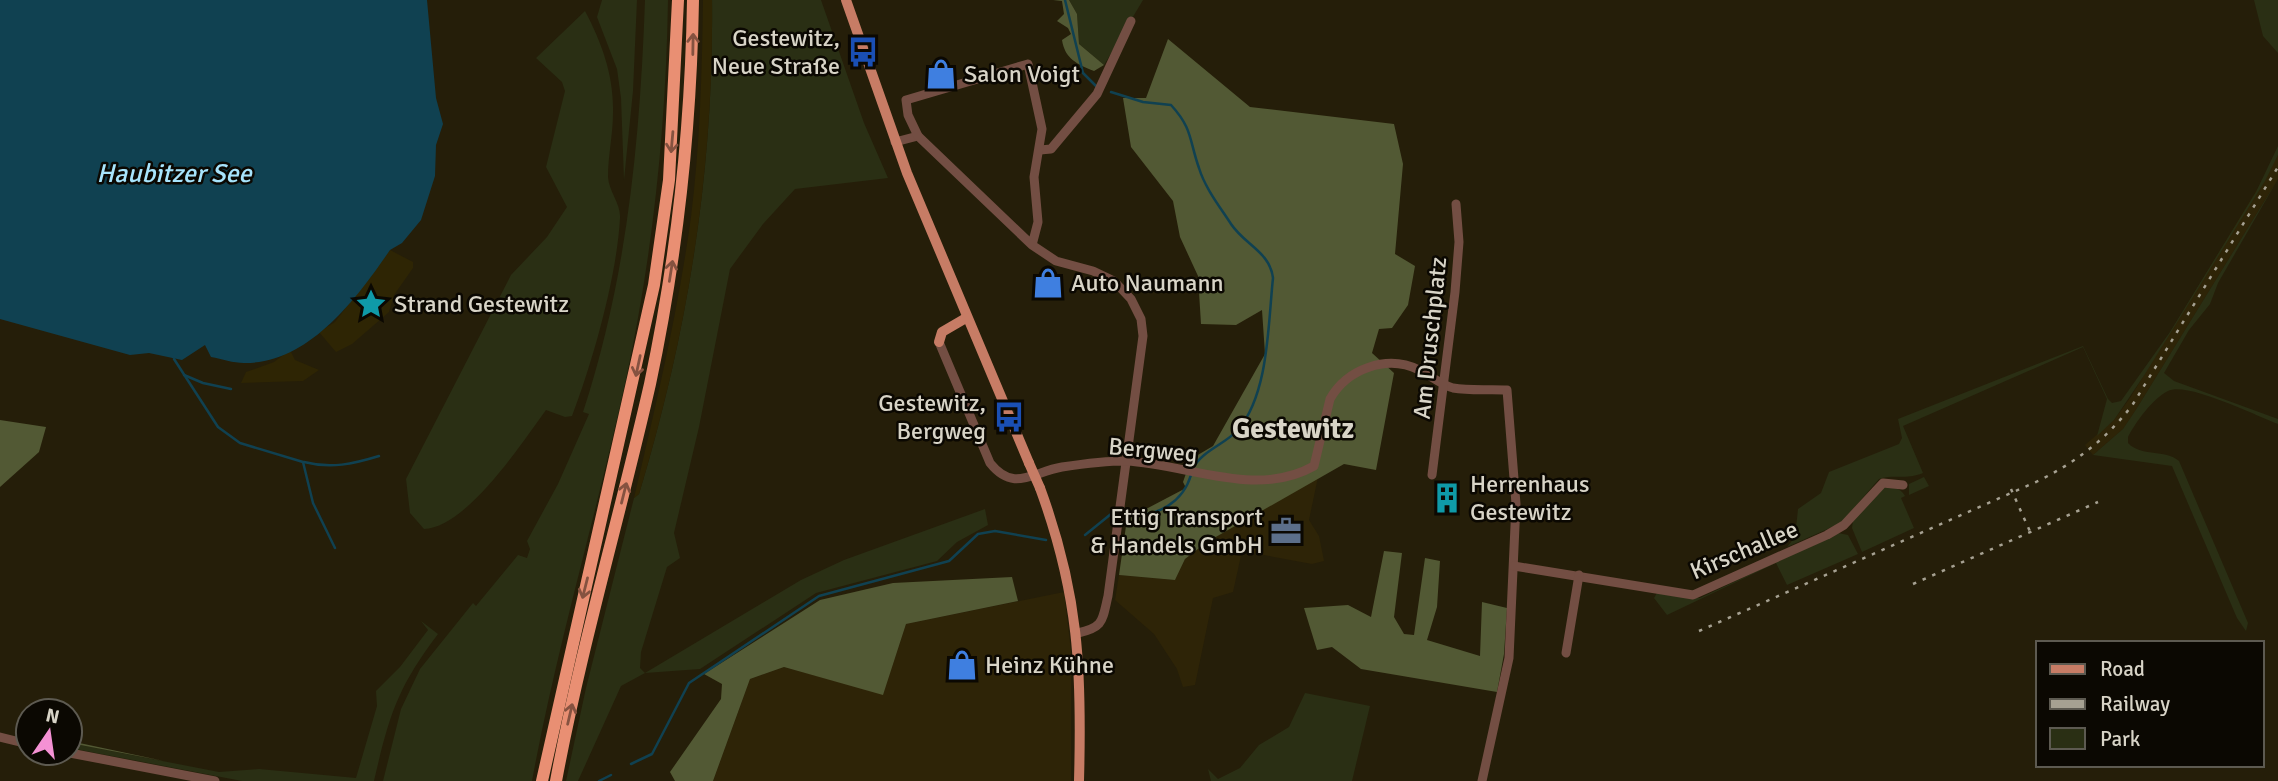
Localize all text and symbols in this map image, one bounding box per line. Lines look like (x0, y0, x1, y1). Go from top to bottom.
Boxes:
place label: Gestewitz, Neue Straße (712, 23, 840, 81)
one-way arrow (686, 33, 699, 56)
bus stop icon: Gestewitz, Neue Straße (846, 35, 880, 69)
shop icon: Salon Voigt (924, 57, 958, 91)
place label: Salon Voigt (964, 59, 1080, 89)
one-way arrow (665, 130, 678, 152)
water label: Haubitzer See (96, 158, 254, 190)
street label: Am Druschplatz (1407, 256, 1453, 420)
one-way arrow (665, 260, 678, 283)
shop icon: Auto Naumann (1031, 266, 1065, 300)
place label: Auto Naumann (1071, 268, 1224, 298)
place icon: Strand Gestewitz (354, 287, 388, 321)
place label: Strand Gestewitz (394, 289, 569, 319)
one-way arrow (631, 354, 644, 377)
place label: Gestewitz, Bergweg (878, 388, 986, 446)
bus stop icon: Gestewitz, Bergweg (992, 400, 1026, 434)
district label: Gestewitz (1232, 412, 1354, 446)
street label: Bergweg (1107, 431, 1199, 469)
place label: Herrenhaus Gestewitz (1470, 469, 1589, 527)
building icon: Herrenhaus Gestewitz (1430, 481, 1464, 515)
one-way arrow (618, 482, 631, 505)
place label: Ettig Transport & Handels GmbH (1090, 502, 1263, 560)
office icon: Ettig Transport & Handels GmbH (1269, 514, 1303, 548)
street label: Kirschallee (1686, 514, 1802, 586)
one-way arrow (578, 576, 591, 598)
legend (2036, 641, 2264, 767)
shop icon: Heinz Kühne (945, 648, 979, 682)
place label: Heinz Kühne (985, 650, 1114, 680)
text: Road (2100, 656, 2145, 682)
text: Railway (2100, 691, 2170, 717)
north arrow (14, 697, 84, 767)
text: N (43, 703, 62, 730)
one-way arrow (564, 703, 578, 726)
text: Park (2100, 726, 2141, 752)

